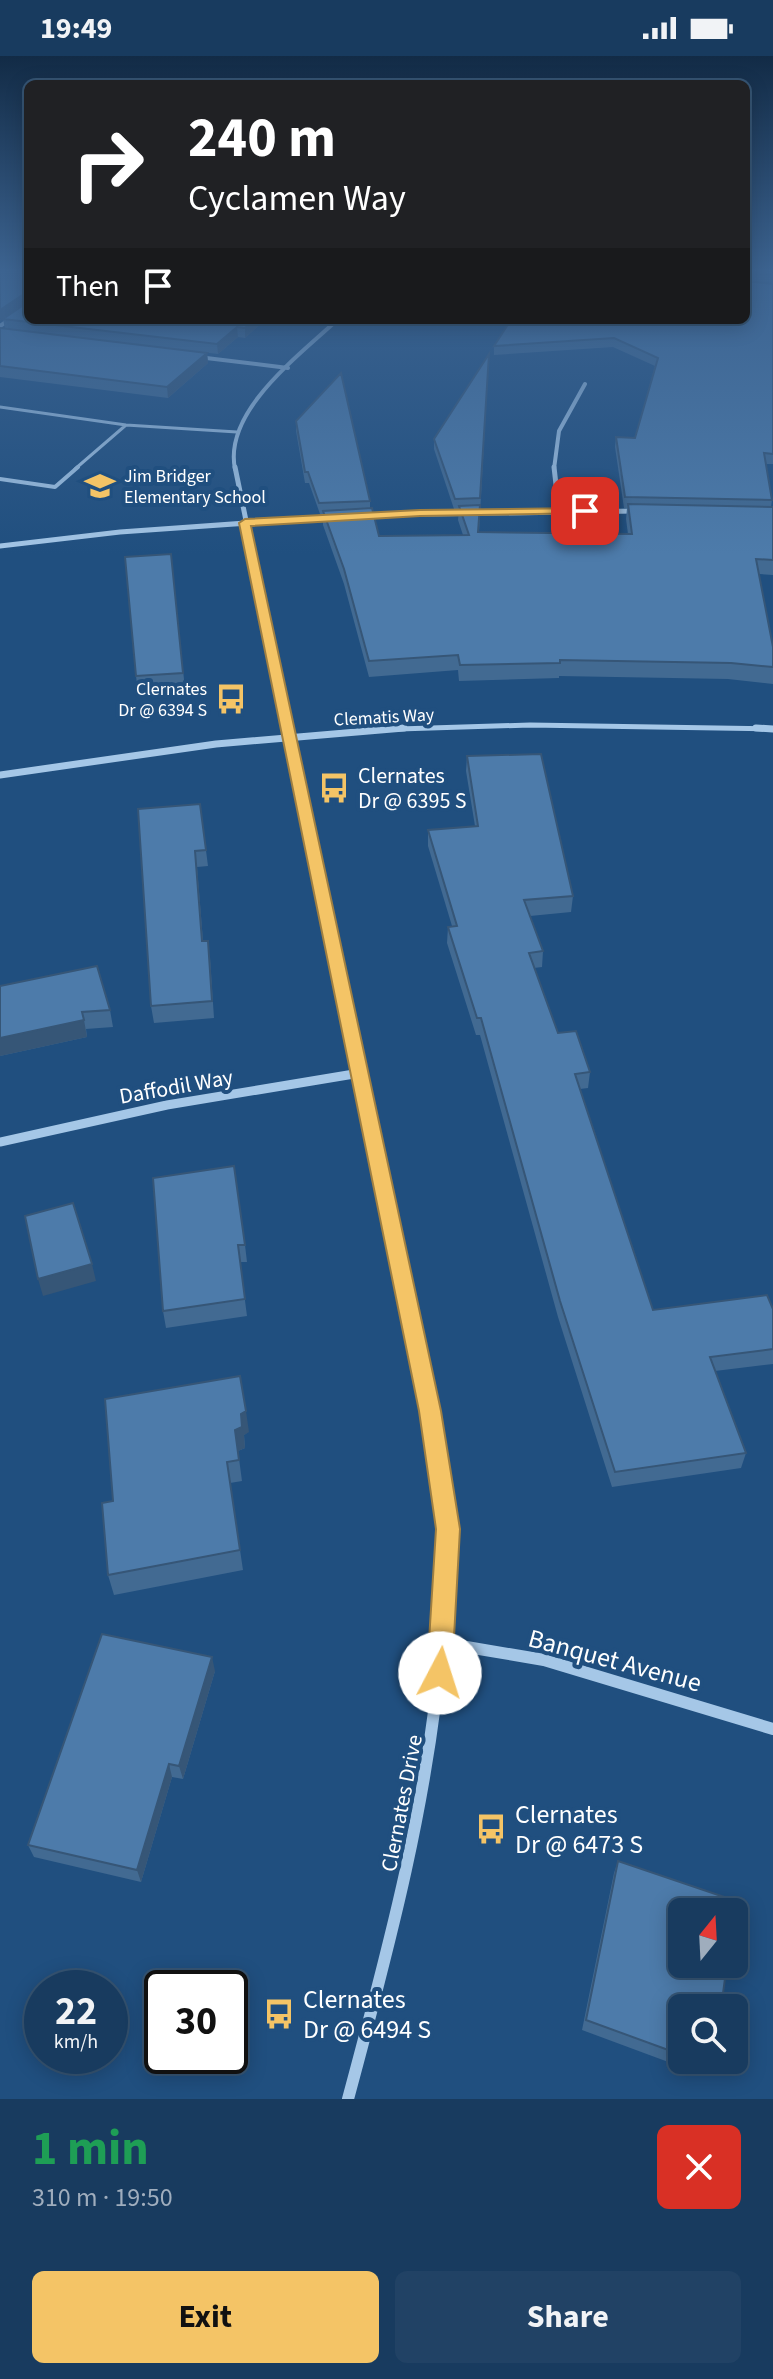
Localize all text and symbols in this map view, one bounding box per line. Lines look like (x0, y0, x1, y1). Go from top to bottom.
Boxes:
text: 19:49 (40, 7, 112, 50)
text: 240 m (188, 99, 336, 178)
icon: right (56, 112, 160, 216)
text: Cyclamen Way (188, 173, 406, 224)
icon: arrive (136, 264, 180, 308)
text: Then (56, 265, 120, 308)
place label: Jim Bridger Elementary School (124, 464, 266, 510)
school or university icon: Jim Bridger Elementary School (83, 469, 117, 503)
pin (551, 477, 619, 545)
icon: arrive (563, 489, 607, 533)
place label: Clernates Dr @ 6394 S (118, 677, 207, 723)
bus stop icon: Clernates Dr @ 6394 S (214, 682, 248, 716)
street label: Clematis Way (333, 702, 435, 733)
place label: Clernates Dr @ 6395 S (358, 760, 466, 817)
bus stop icon: Clernates Dr @ 6395 S (317, 771, 351, 805)
street label: Daffodil Way (117, 1061, 236, 1113)
street label: Banquet Avenue (524, 1620, 706, 1701)
position arrow (398, 1631, 482, 1715)
street label: Clernates Drive (373, 1732, 431, 1874)
place label: Clernates Dr @ 6473 S (515, 1796, 643, 1863)
bus stop icon: Clernates Dr @ 6473 S (474, 1812, 508, 1846)
north arrow (668, 1898, 748, 1978)
map controls (668, 1898, 748, 2074)
speed limit sign: 30 (144, 1970, 248, 2074)
place label: Clernates Dr @ 6494 S (303, 1981, 431, 2048)
text: 22 (55, 1983, 97, 2040)
button: search (668, 1994, 748, 2074)
bus stop icon: Clernates Dr @ 6494 S (262, 1997, 296, 2031)
text: km/h (54, 2028, 98, 2056)
text: 1 min (32, 2115, 149, 2183)
button: close (657, 2125, 741, 2209)
text: 310 m · 19:50 (32, 2179, 173, 2216)
button: Exit (32, 2271, 379, 2363)
button: Share (395, 2271, 741, 2363)

